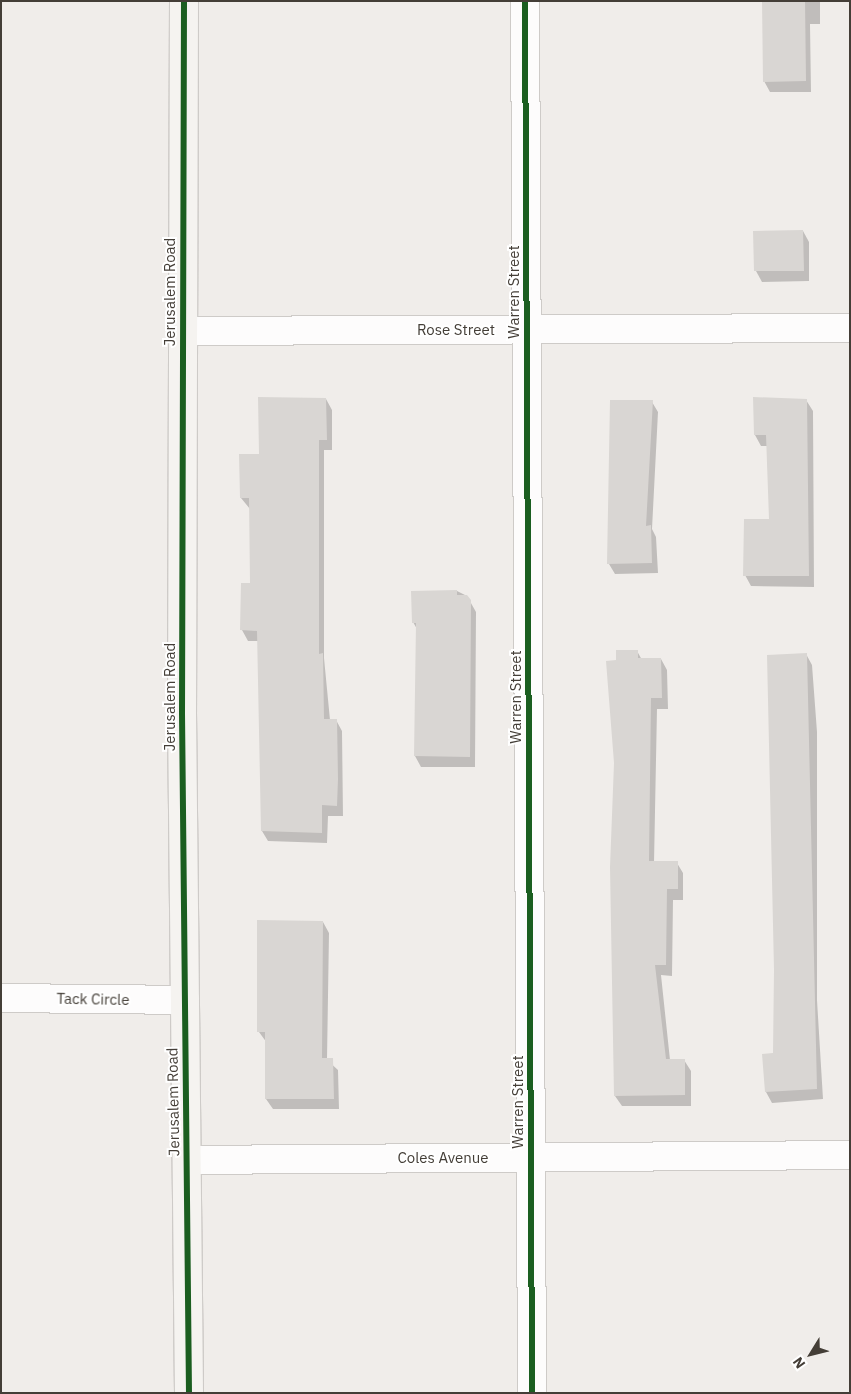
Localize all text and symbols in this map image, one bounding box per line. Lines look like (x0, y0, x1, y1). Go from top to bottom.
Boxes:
street label: Jerusalem Road (161, 238, 179, 346)
street label: Warren Street (505, 245, 523, 339)
street label: Rose Street (417, 321, 495, 339)
street label: Jerusalem Road (161, 643, 179, 751)
street label: Warren Street (507, 650, 525, 744)
street label: Tack Circle (56, 989, 130, 1009)
street label: Jerusalem Road (163, 1048, 183, 1156)
street label: Warren Street (509, 1055, 527, 1149)
street label: Coles Avenue (398, 1149, 488, 1167)
north arrow (786, 1329, 836, 1379)
text: N (789, 1353, 809, 1372)

